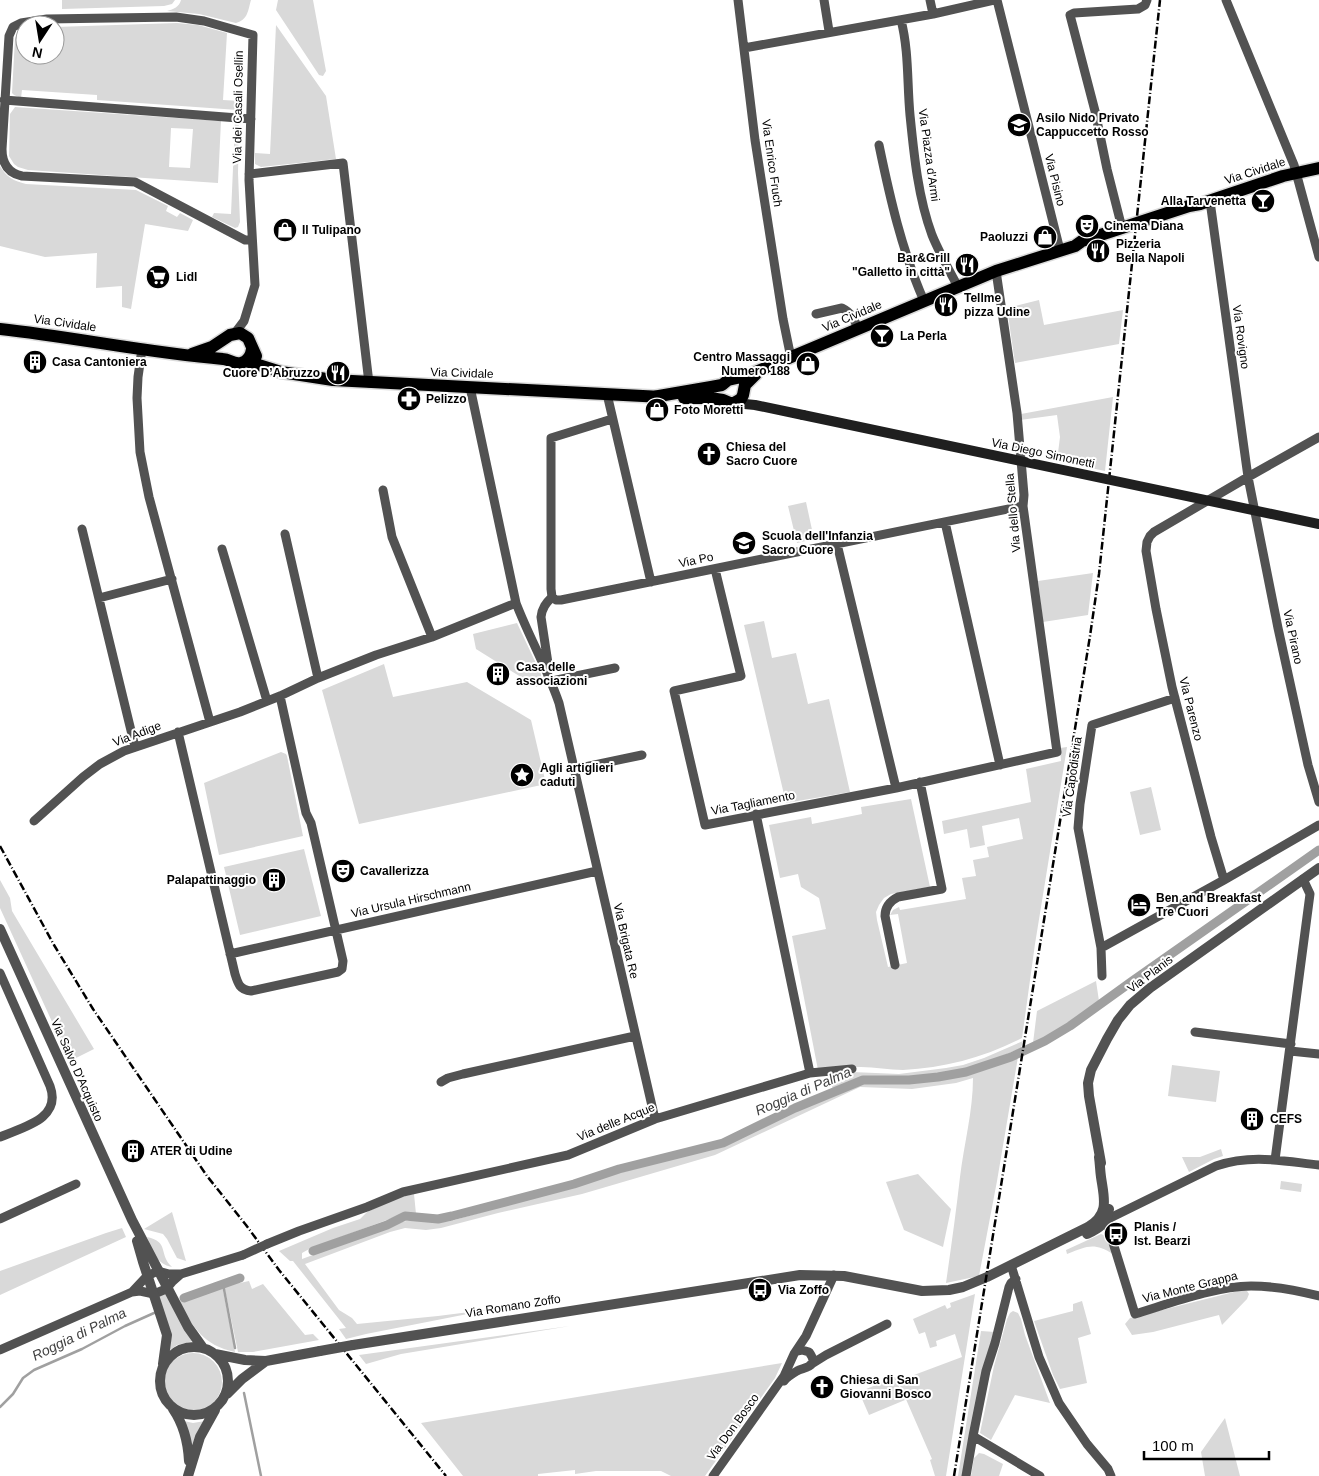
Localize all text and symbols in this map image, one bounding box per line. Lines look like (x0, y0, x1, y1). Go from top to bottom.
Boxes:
north arrow (15, 15, 65, 65)
text: N (31, 44, 44, 62)
street label: Via dei Casali Osellin (230, 50, 246, 164)
street label: Via Piazza d'Armi (916, 108, 942, 202)
place label: Asilo Nido Privato Cappuccetto Rosso (1036, 111, 1149, 139)
school or university icon: Asilo Nido Privato Cappuccetto Rosso (1006, 112, 1032, 138)
street label: Via Enrico Fruch (759, 118, 785, 208)
street label: Via Pisino (1042, 153, 1068, 208)
street label: Via Cividale (1223, 154, 1287, 187)
bar icon: Alla Tarvenetta (1250, 188, 1276, 214)
place label: Alla Tarvenetta (1161, 194, 1246, 208)
theatre icon: Cinema Diana (1074, 213, 1100, 239)
shop icon: Il Tulipano (272, 217, 298, 243)
place label: Cinema Diana (1104, 219, 1184, 233)
place label: Il Tulipano (302, 223, 361, 237)
shop icon: Paoluzzi (1032, 224, 1058, 250)
place label: Paoluzzi (980, 230, 1028, 244)
place label: Pizzeria Bella Napoli (1116, 237, 1185, 265)
restaurant icon: Pizzeria Bella Napoli (1085, 238, 1111, 264)
place label: Bar&Grill "Galletto in città" (852, 251, 950, 279)
restaurant icon: Bar&Grill "Galletto in città" (954, 252, 980, 278)
supermarket icon: Lidl (145, 264, 171, 290)
place label: Lidl (176, 270, 197, 284)
place label: Tellme pizza Udine (964, 291, 1030, 319)
restaurant icon: Tellme pizza Udine (933, 292, 959, 318)
street label: Via Cividale (820, 297, 884, 335)
street label: Via Rovigno (1230, 304, 1252, 370)
street label: Via Cividale (33, 312, 98, 334)
bar icon: La Perla (869, 323, 895, 349)
place label: La Perla (900, 329, 947, 343)
building icon: Casa Cantoniera (22, 349, 48, 375)
place label: Centro Massaggi Numero 188 (693, 350, 790, 378)
shop icon: Centro Massaggi Numero 188 (795, 351, 821, 377)
place label: Casa Cantoniera (52, 355, 147, 369)
restaurant icon: Cuore D’Abruzzo (325, 360, 351, 386)
street label: Via Cividale (430, 365, 494, 381)
place label: Cuore D’Abruzzo (223, 366, 320, 380)
pharmacy icon: Pelizzo (396, 386, 422, 412)
place label: Pelizzo (426, 392, 467, 406)
shop icon: Foto Moretti (644, 397, 670, 423)
place label: Foto Moretti (674, 403, 743, 417)
street label: Via Diego Simonetti (990, 435, 1096, 471)
place label: Chiesa del Sacro Cuore (726, 440, 798, 468)
church icon: Chiesa del Sacro Cuore (696, 441, 722, 467)
street label: Via dello Stella (1003, 473, 1023, 553)
place label: Scuola dell'Infanzia Sacro Cuore (762, 529, 873, 557)
school or university icon: Scuola dell'Infanzia Sacro Cuore (731, 530, 757, 556)
street label: Via Po (677, 549, 715, 571)
street label: Via Pirano (1280, 609, 1306, 666)
place label: Casa delle associazioni (516, 660, 587, 688)
building icon: Casa delle associazioni (485, 661, 511, 687)
street label: Via Parenzo (1176, 676, 1206, 743)
street label: Via Adige (111, 718, 163, 750)
street label: Via Capodistria (1059, 736, 1085, 818)
place label: Agli artiglieri caduti (540, 761, 613, 789)
place icon: Agli artiglieri caduti (509, 762, 535, 788)
street label: Via Tagliamento (710, 788, 796, 818)
theatre icon: Cavallerizza (330, 858, 356, 884)
place label: Cavallerizza (360, 864, 429, 878)
building icon: Palapattinaggio (261, 867, 287, 893)
place label: Palapattinaggio (167, 873, 256, 887)
street label: Via Ursula Hirschmann (350, 879, 472, 921)
place label: Ben and Breakfast Tre Cuori (1156, 891, 1261, 919)
hotel icon: Ben and Breakfast Tre Cuori (1126, 892, 1152, 918)
street label: Via Brigata Re (611, 902, 642, 980)
street label: Via Planis (1125, 952, 1175, 996)
street label: Via Salvo D'Acquisto (48, 1017, 106, 1124)
water label: Roggia di Palma (753, 1063, 854, 1118)
street label: Via delle Acque (575, 1100, 657, 1144)
building icon: CEFS (1239, 1106, 1265, 1132)
place label: CEFS (1270, 1112, 1302, 1126)
building icon: ATER di Udine (120, 1138, 146, 1164)
place label: ATER di Udine (150, 1144, 233, 1158)
place label: Planis / Ist. Bearzi (1134, 1220, 1191, 1248)
bus stop icon: Planis / Ist. Bearzi (1103, 1221, 1129, 1247)
street label: Via Monte Grappa (1141, 1268, 1239, 1306)
bus stop icon: Via Zoffo (747, 1277, 773, 1303)
place label: Via Zoffo (778, 1283, 829, 1297)
street label: Via Romano Zoffo (464, 1292, 562, 1320)
water label: Roggia di Palma (29, 1304, 129, 1364)
place label: Chiesa di San Giovanni Bosco (840, 1373, 931, 1401)
church icon: Chiesa di San Giovanni Bosco (809, 1374, 835, 1400)
street label: Via Don Bosco (704, 1391, 762, 1463)
scale bar (1144, 1428, 1269, 1460)
text: 100 m (1152, 1437, 1194, 1454)

